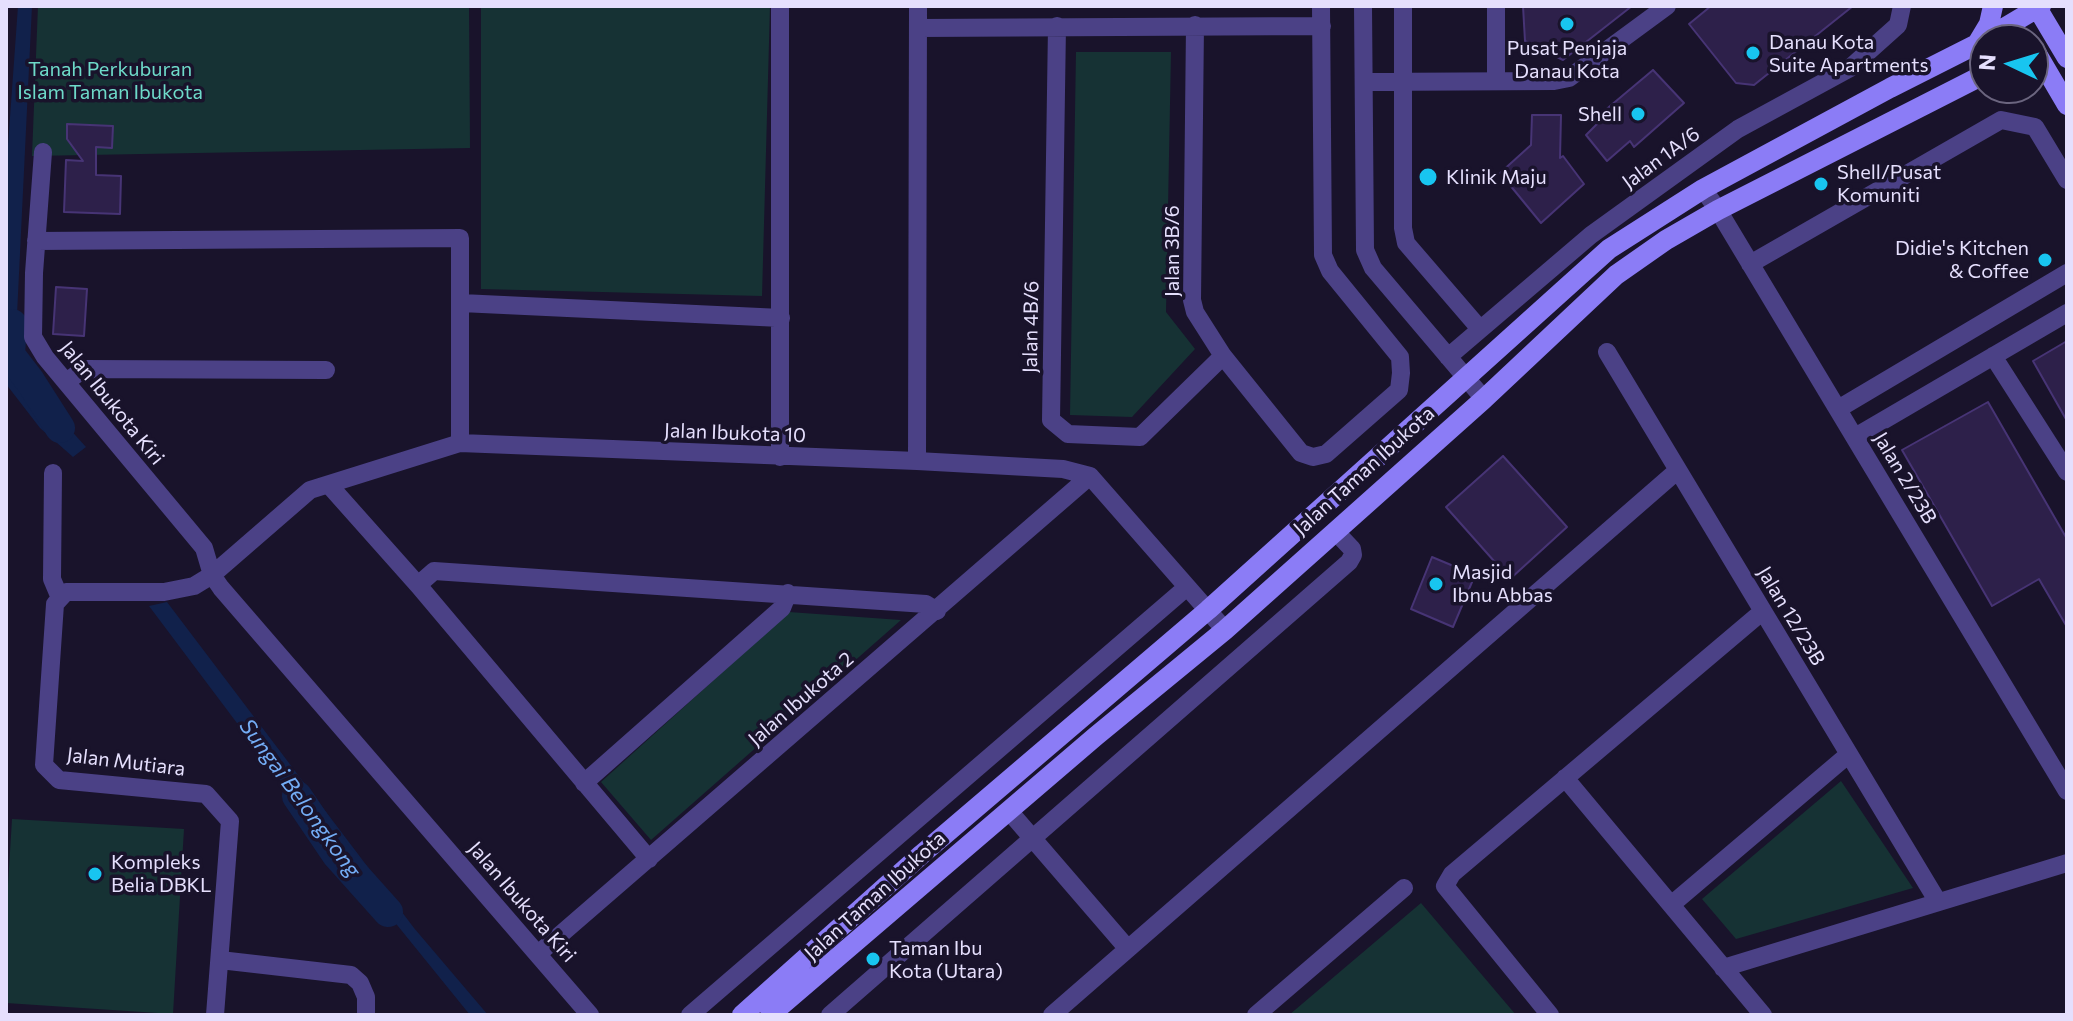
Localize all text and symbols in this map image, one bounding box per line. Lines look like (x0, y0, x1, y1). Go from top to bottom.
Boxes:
marker: Pusat Penjaja Danau Kota (1558, 15, 1576, 33)
north arrow (1969, 24, 2049, 104)
place label: Danau Kota Suite Apartments (1769, 30, 1929, 77)
place label: Pusat Penjaja Danau Kota (1507, 36, 1627, 83)
marker: Danau Kota Suite Apartments (1744, 44, 1762, 62)
text: N (1973, 53, 2001, 72)
park label: Tanah Perkuburan Islam Taman Ibukota (17, 57, 203, 104)
place label: Shell (1578, 102, 1622, 126)
marker: Shell (1629, 105, 1647, 123)
street label: Jalan 1A/6 (1618, 122, 1704, 194)
place label: Shell/Pusat Komuniti (1837, 160, 1941, 207)
place label: Klinik Maju (1446, 165, 1547, 189)
marker: Klinik Maju (1417, 166, 1439, 188)
marker: Shell/Pusat Komuniti (1812, 175, 1830, 193)
street label: Jalan 3B/6 (1160, 205, 1184, 297)
place label: Didie's Kitchen & Coffee (1895, 236, 2029, 283)
marker: Didie's Kitchen & Coffee (2036, 251, 2054, 269)
street label: Jalan 4B/6 (1018, 281, 1044, 373)
street label: Jalan Ibukota Kiri (55, 336, 169, 470)
street label: Jalan Taman Ibukota (1289, 401, 1439, 541)
street label: Jalan Ibukota 10 (664, 419, 806, 447)
street label: Jalan 2/23B (1868, 428, 1942, 528)
place label: Masjid Ibnu Abbas (1452, 560, 1553, 607)
street label: Jalan 12/23B (1752, 562, 1830, 670)
marker: Masjid Ibnu Abbas (1427, 575, 1445, 593)
street label: Jalan Ibukota 2 (744, 647, 858, 751)
water label: Sungai Belongkong (234, 714, 366, 882)
street label: Jalan Mutiara (65, 743, 187, 781)
street label: Jalan Taman Ibukota (800, 826, 950, 966)
street label: Jalan Ibukota Kiri (463, 837, 581, 967)
place label: Kompleks Belia DBKL (111, 850, 211, 897)
marker: Kompleks Belia DBKL (86, 865, 104, 883)
place label: Taman Ibu Kota (Utara) (889, 936, 1003, 983)
marker: Taman Ibu Kota (Utara) (864, 950, 882, 968)

